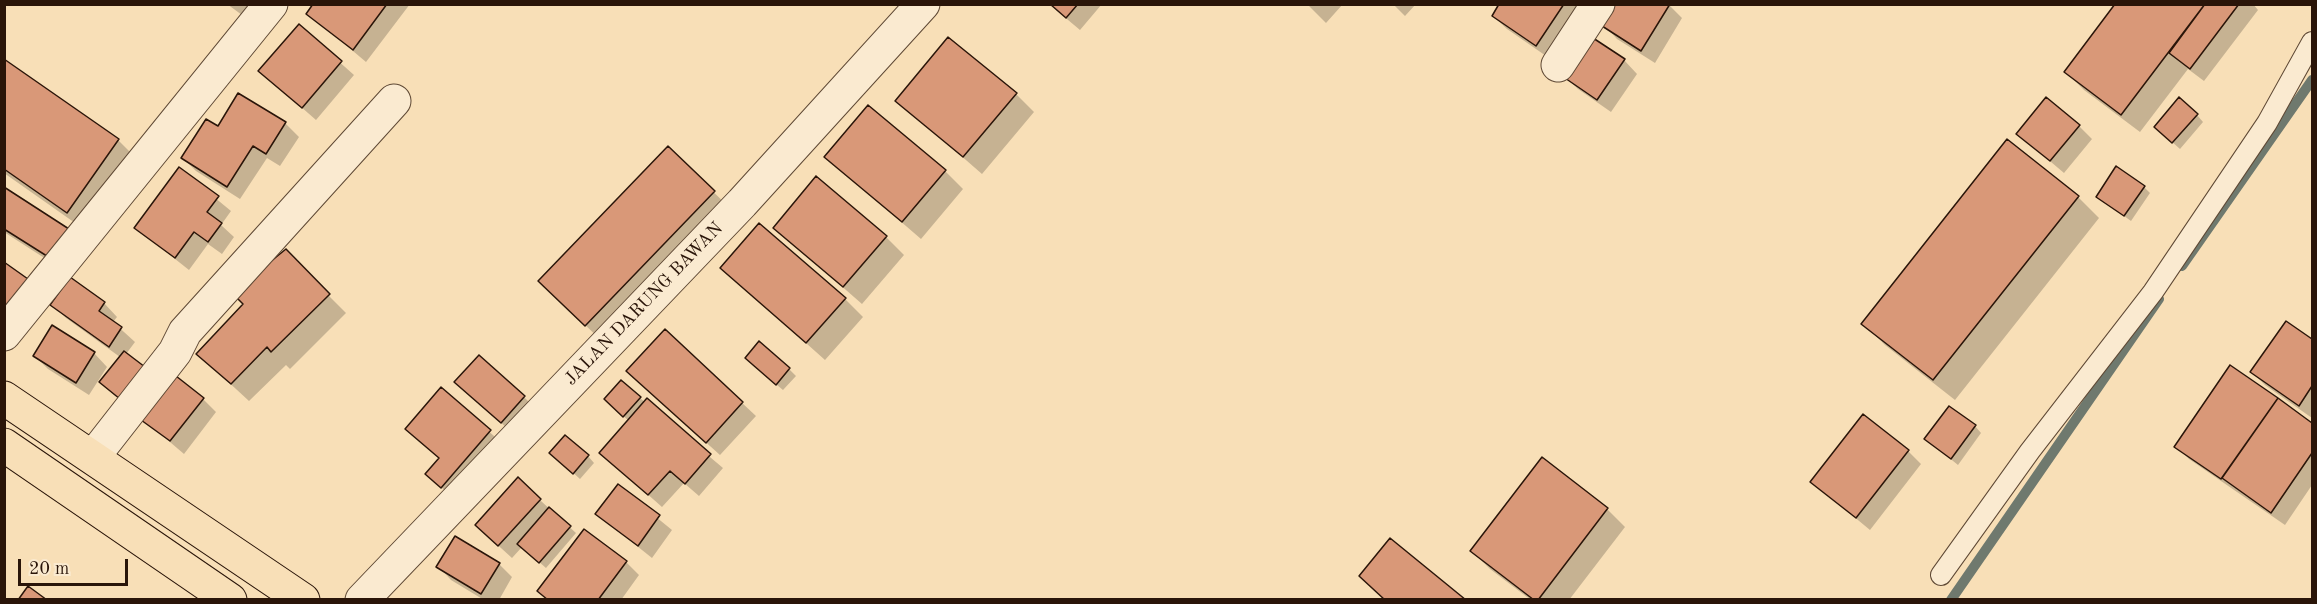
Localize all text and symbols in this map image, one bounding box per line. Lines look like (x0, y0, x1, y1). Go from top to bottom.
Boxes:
street label: JALAN DARUNG BAWAN (560, 218, 728, 390)
scale bar (21, 547, 130, 585)
text: 20 m (29, 560, 69, 578)

